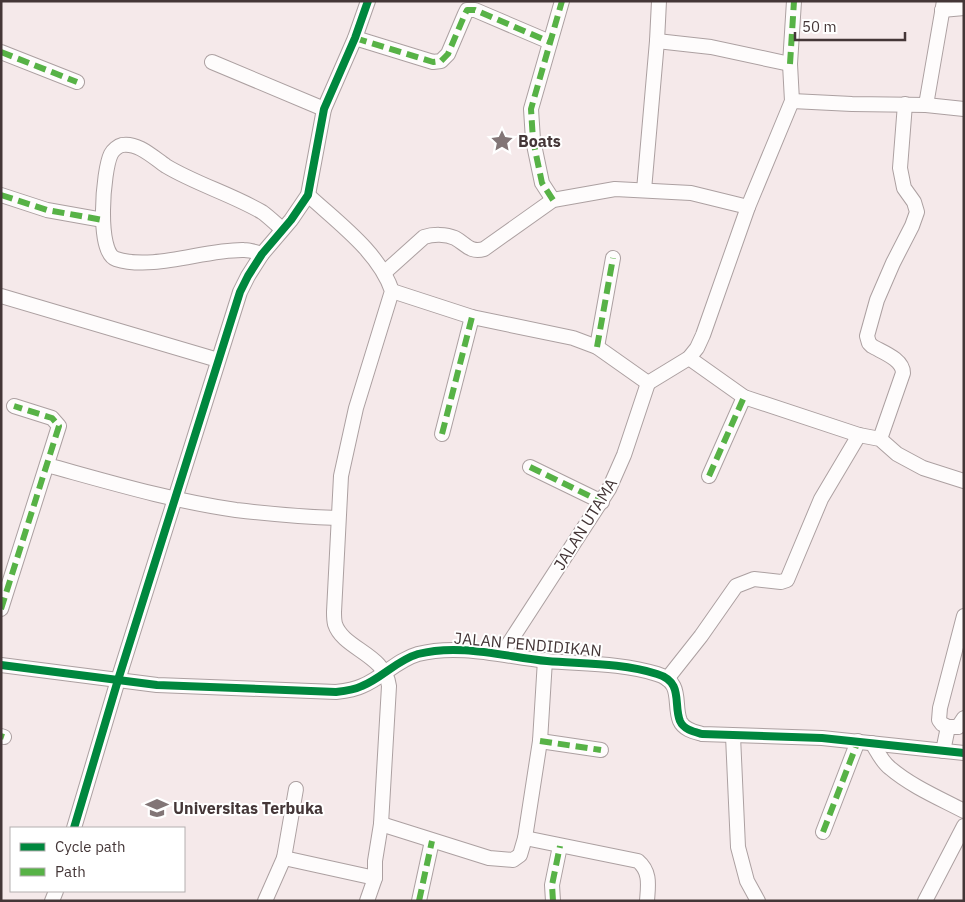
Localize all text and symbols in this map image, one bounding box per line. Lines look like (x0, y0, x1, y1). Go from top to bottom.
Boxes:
scale bar (795, 10, 905, 42)
text: 50 m (802, 17, 837, 36)
place icon: Boats (489, 128, 515, 154)
place label: Boats (518, 131, 561, 151)
street label: JALAN UTAMA (549, 474, 621, 574)
street label: JALAN PENDIDIKAN (453, 628, 603, 660)
school or university icon: Universitas Terbuka (144, 795, 170, 821)
place label: Universitas Terbuka (173, 798, 323, 818)
legend (10, 827, 185, 892)
text: Cycle path (55, 837, 126, 856)
text: Path (55, 862, 86, 881)

